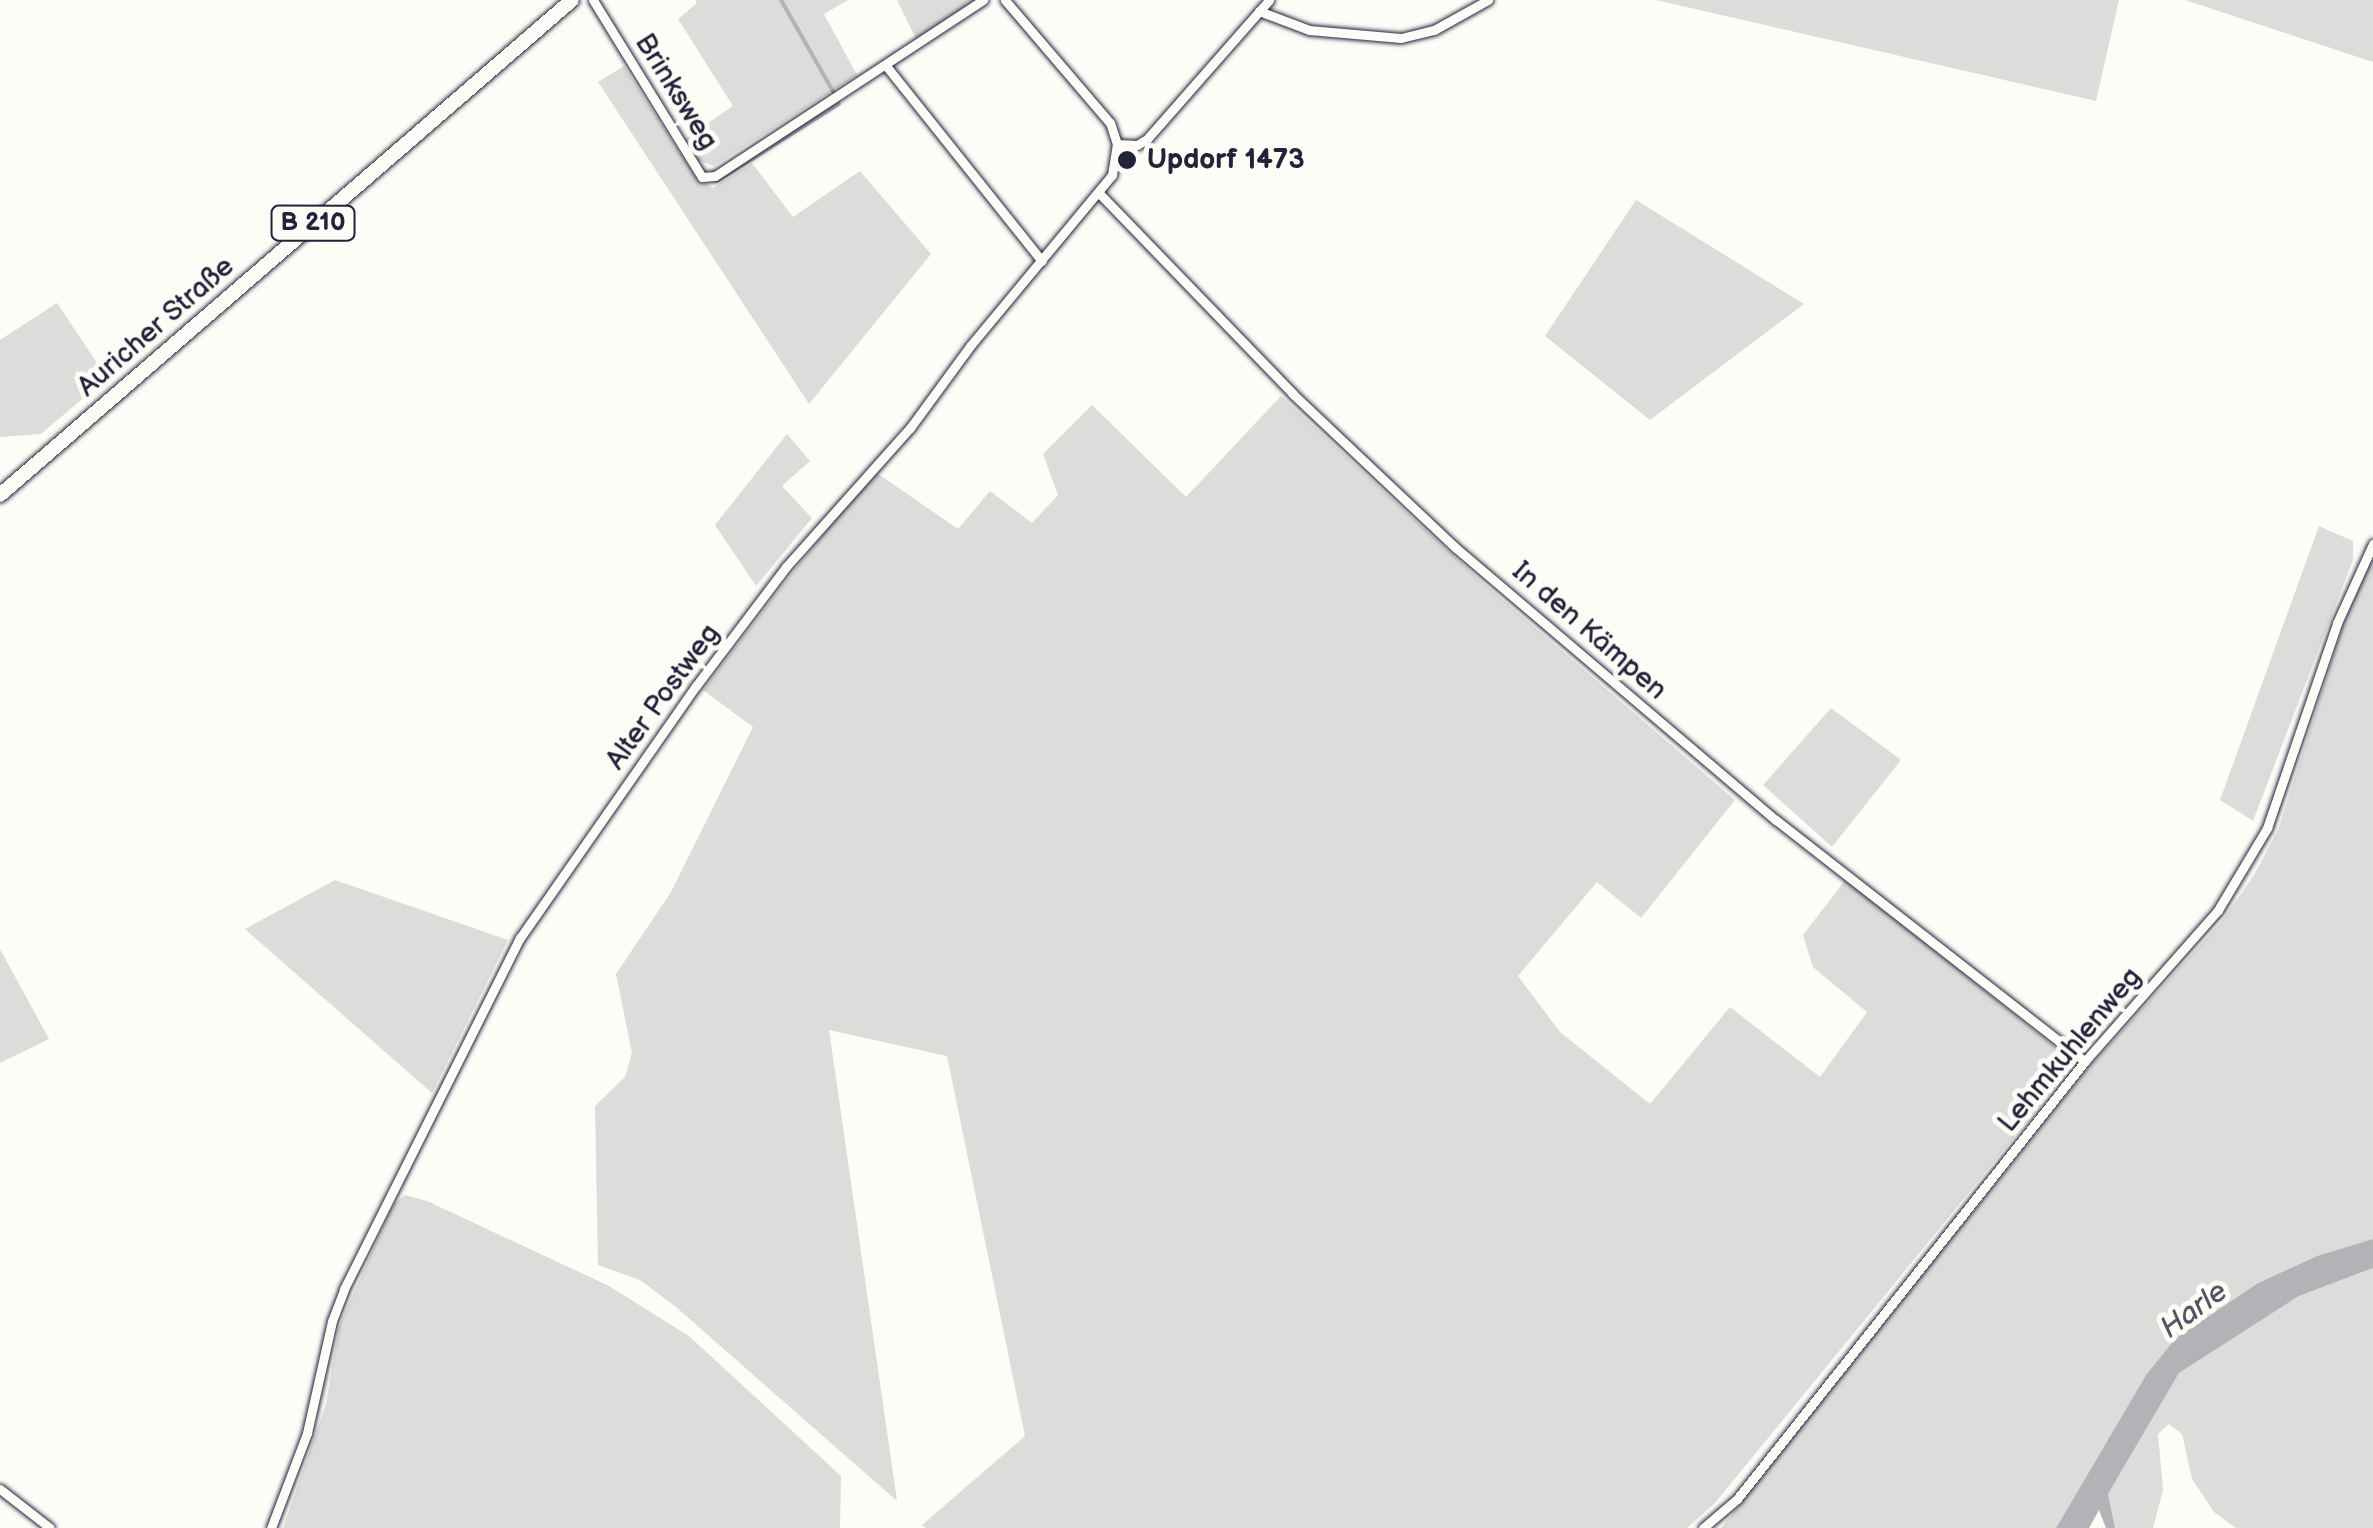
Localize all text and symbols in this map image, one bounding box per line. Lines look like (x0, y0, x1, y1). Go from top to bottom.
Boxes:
street label: Brinksweg (627, 28, 725, 156)
place label: Updorf 1473 (1147, 143, 1305, 177)
marker: Updorf 1473 (1116, 149, 1138, 171)
road number: B 210 (270, 203, 356, 243)
street label: Auricher Straße (71, 250, 241, 404)
street label: In den Kämpen (1505, 555, 1673, 707)
street label: Alter Postweg (599, 618, 727, 776)
street label: Lehmkuhlenweg (1991, 961, 2149, 1139)
water label: Harle (2153, 1274, 2235, 1346)

